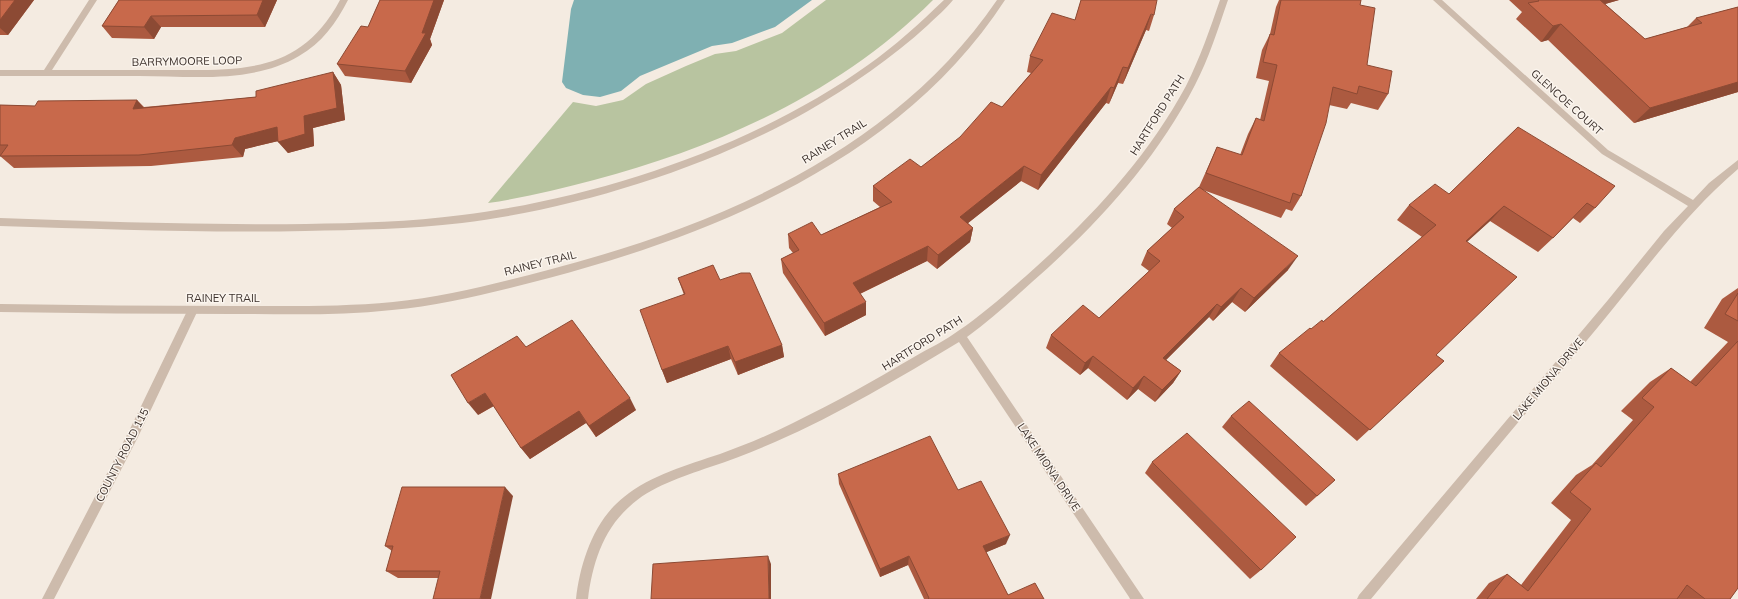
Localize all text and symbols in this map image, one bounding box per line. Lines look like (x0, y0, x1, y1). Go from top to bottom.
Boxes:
street label: BARRYMOORE LOOP (132, 53, 242, 69)
street label: GLENCOE COURT (1528, 66, 1606, 138)
street label: HARTFORD PATH (1127, 72, 1187, 158)
street label: RAINEY TRAIL (799, 116, 869, 166)
street label: RAINEY TRAIL (503, 247, 577, 279)
street label: RAINEY TRAIL (186, 291, 260, 305)
street label: HARTFORD PATH (879, 313, 965, 373)
street label: LAKE MIONA DRIVE (1510, 335, 1586, 423)
street label: COUNTY ROAD 115 (92, 405, 152, 504)
street label: LAKE MIONA DRIVE (1014, 420, 1084, 514)

